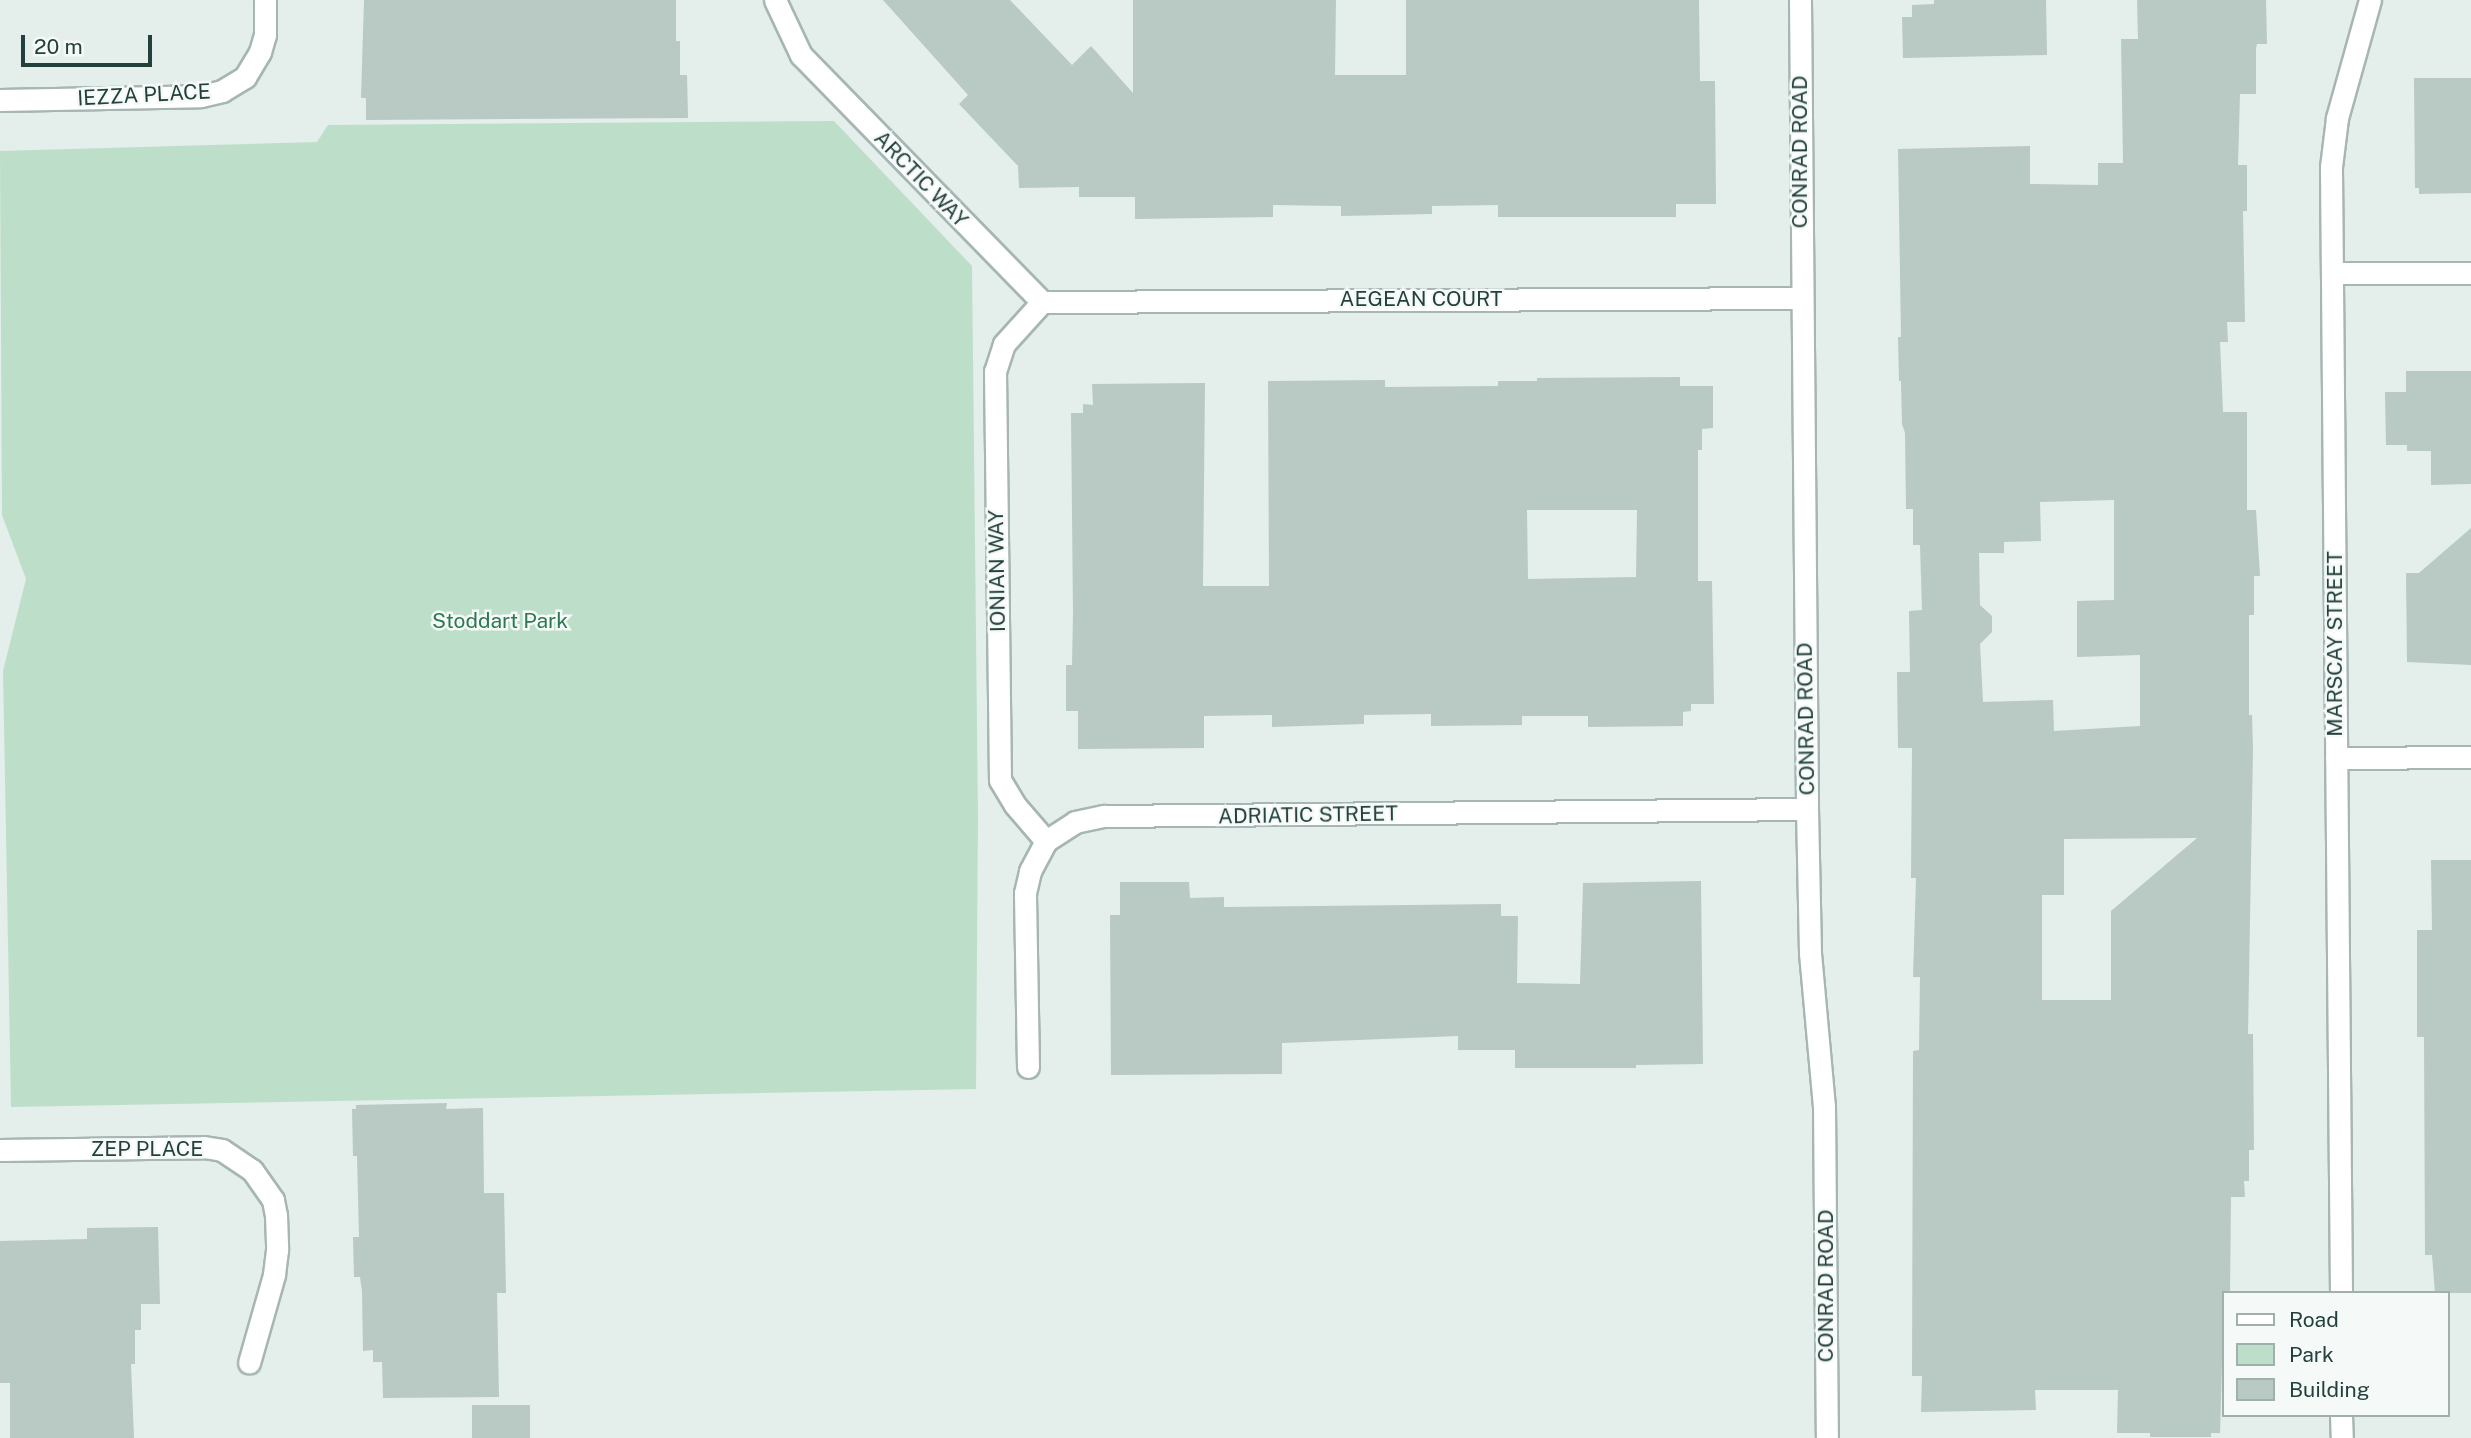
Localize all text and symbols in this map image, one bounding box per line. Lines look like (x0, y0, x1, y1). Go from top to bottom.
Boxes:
scale bar (24, 21, 156, 65)
text: 20 m (34, 34, 83, 59)
street label: CONRAD ROAD (1787, 76, 1813, 228)
street label: IEZZA PLACE (77, 79, 211, 111)
street label: ARCTIC WAY (869, 125, 973, 233)
street label: AEGEAN COURT (1340, 286, 1502, 312)
street label: IONIAN WAY (983, 509, 1011, 633)
street label: MARSCAY STREET (2322, 551, 2348, 737)
park label: Stoddart Park (432, 608, 568, 634)
street label: CONRAD ROAD (1792, 642, 1820, 796)
street label: ADRIATIC STREET (1218, 801, 1398, 829)
street label: ZEP PLACE (91, 1136, 203, 1162)
street label: CONRAD ROAD (1813, 1210, 1839, 1362)
legend (2222, 1291, 2450, 1417)
text: Road (2289, 1307, 2339, 1332)
text: Park (2289, 1342, 2334, 1367)
text: Building (2289, 1377, 2370, 1402)

